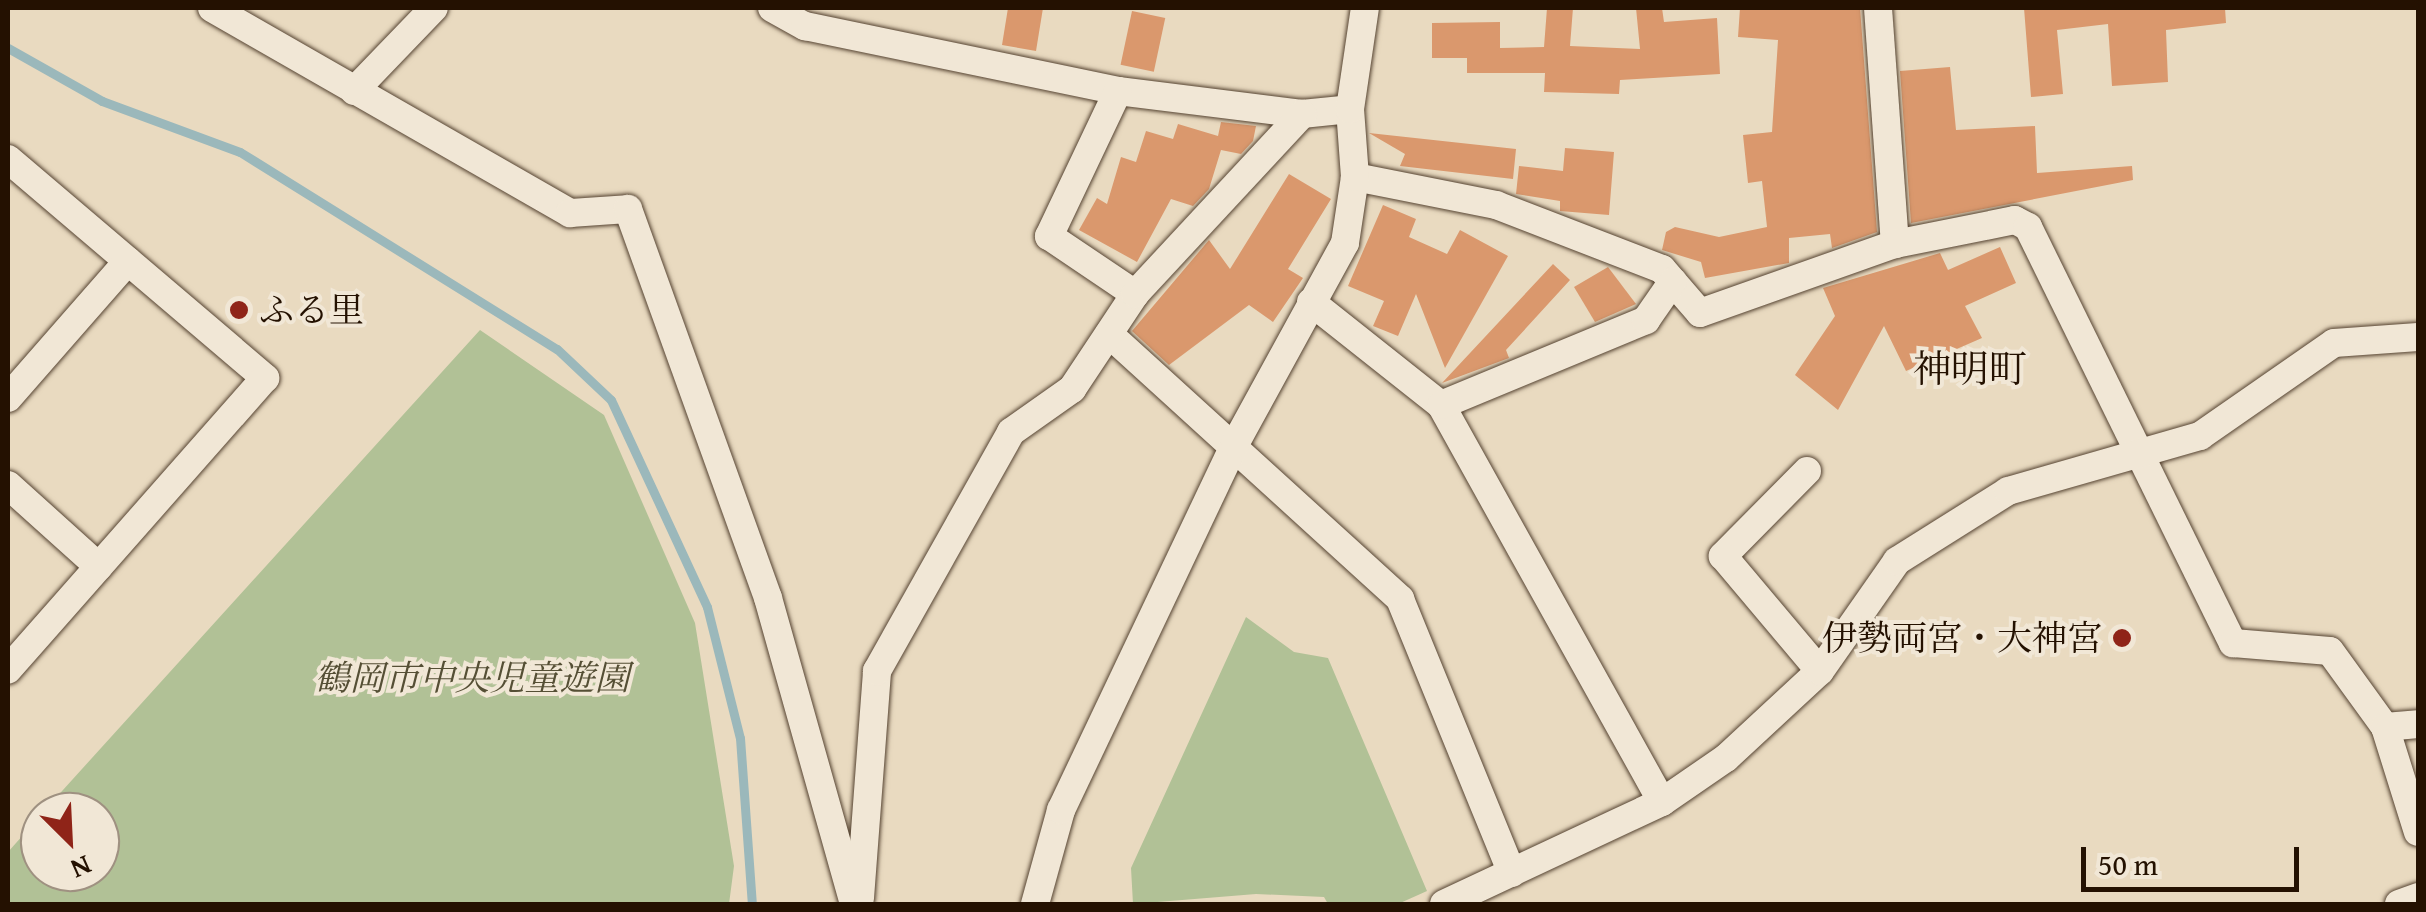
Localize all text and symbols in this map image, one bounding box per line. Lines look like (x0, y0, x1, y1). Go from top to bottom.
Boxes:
place label: ふる里 (259, 289, 364, 331)
marker: ふる里 (228, 299, 250, 321)
district label: 神明町 (1913, 346, 2027, 392)
place label: 伊勢両宮・大神宮 (1822, 617, 2102, 659)
marker: 伊勢両宮・大神宮 (2111, 627, 2133, 649)
park label: 鶴岡市中央児童遊園 (315, 657, 629, 699)
north arrow (20, 792, 120, 892)
scale bar (2086, 827, 2304, 889)
text: 50 m (2098, 842, 2158, 886)
text: N (65, 846, 98, 891)

